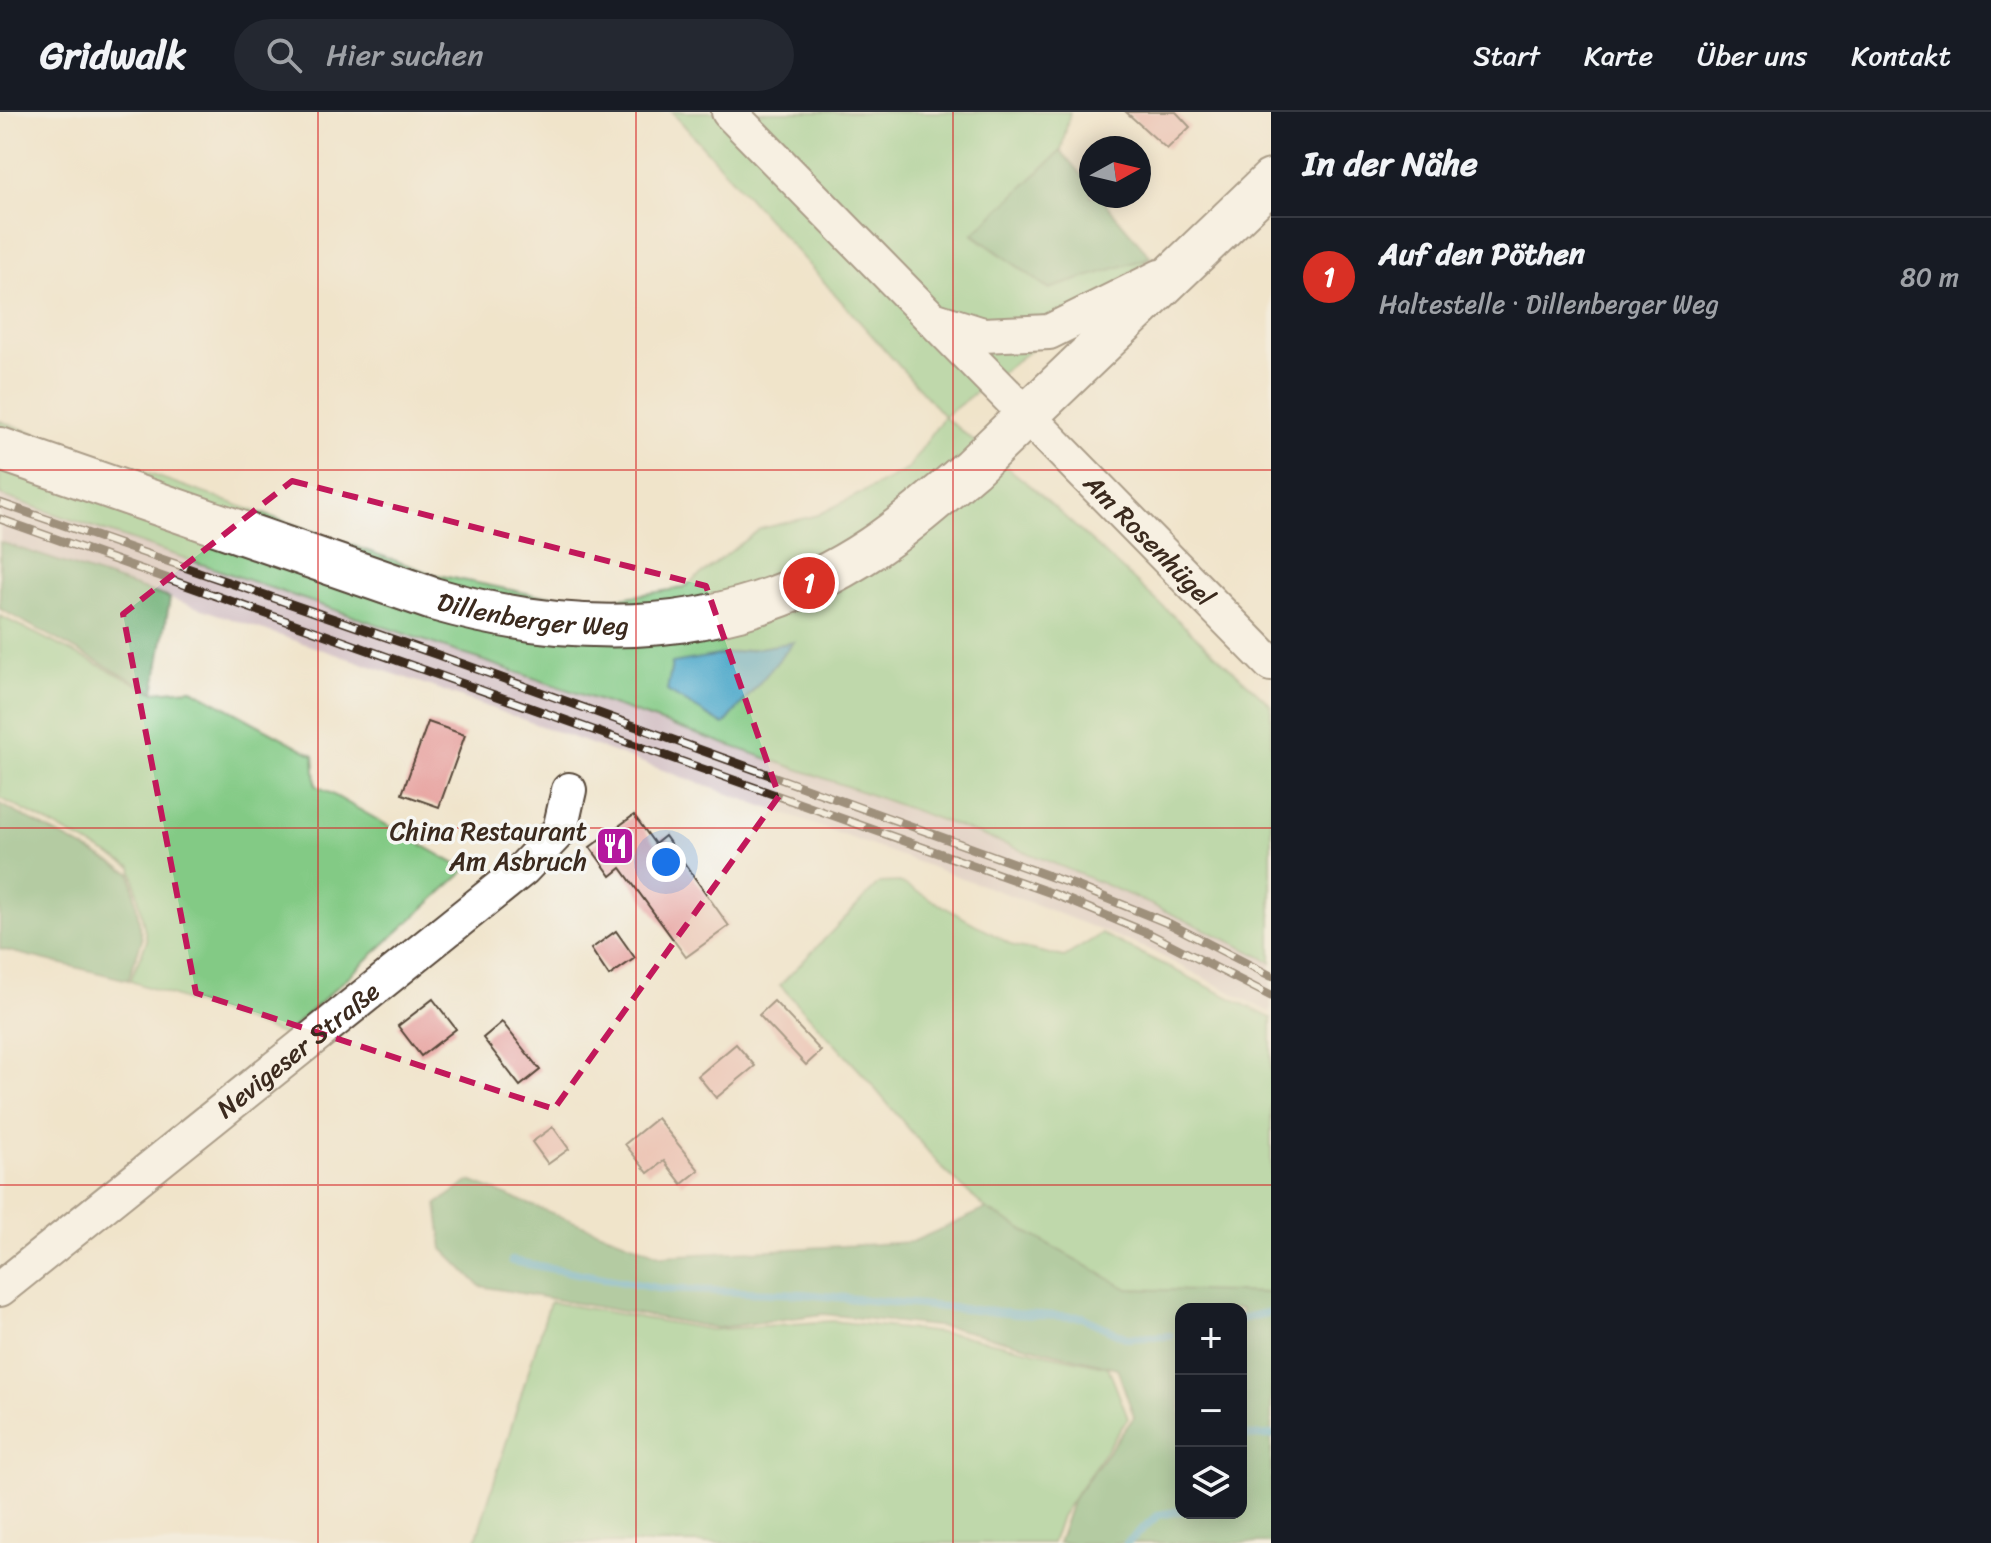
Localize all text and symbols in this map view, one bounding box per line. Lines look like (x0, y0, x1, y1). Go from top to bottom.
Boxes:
search box (234, 19, 794, 91)
text: Gridwalk (40, 22, 186, 89)
text: Hier suchen (326, 28, 483, 82)
text: Start (1473, 31, 1540, 80)
text: Karte (1584, 31, 1653, 80)
text: Über uns (1697, 31, 1807, 80)
text: Kontakt (1851, 31, 1951, 80)
icon: search (262, 33, 306, 77)
text: In der Nähe (1303, 134, 1478, 194)
north arrow (1079, 136, 1151, 208)
text: Auf den Pöthen (1379, 227, 1585, 281)
text: 1 (1323, 254, 1335, 300)
text: 80 m (1900, 254, 1959, 300)
text: Haltestelle · Dillenberger Weg (1379, 281, 1719, 327)
street label: Am Rosenhügel (1072, 462, 1227, 618)
pin: 1 (783, 553, 835, 613)
street label: Dillenberger Weg (432, 578, 629, 649)
place label: China Restaurant Am Asbruch (390, 808, 587, 884)
restaurant icon: China Restaurant Am Asbruch (594, 825, 636, 867)
your location (646, 842, 686, 882)
street label: Nevigeser Straße (206, 969, 390, 1130)
map controls (1175, 1303, 1247, 1519)
button: + (1175, 1303, 1247, 1375)
button: − (1175, 1375, 1247, 1447)
button: layers (1175, 1447, 1247, 1519)

